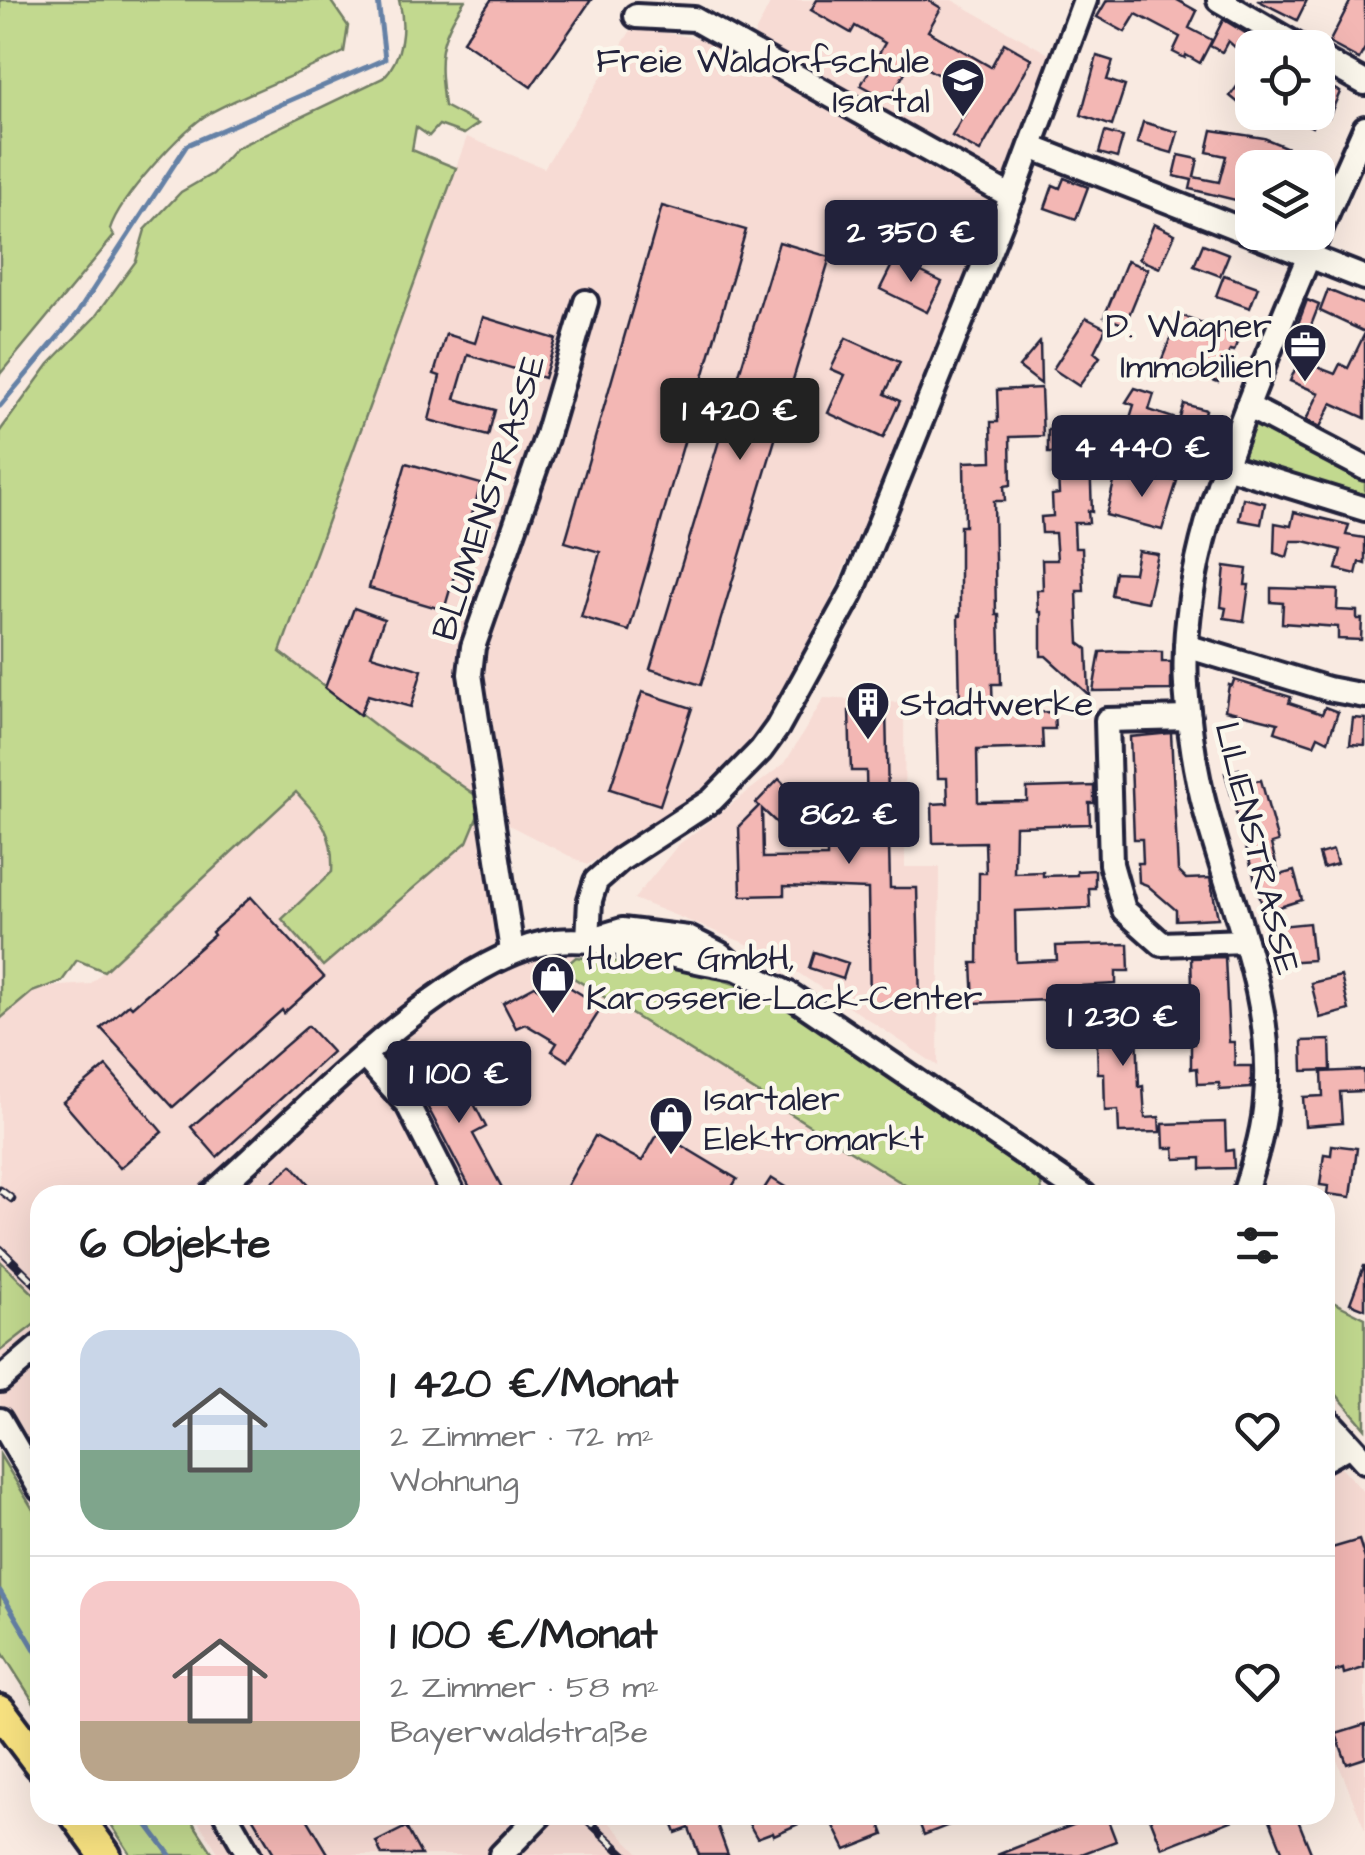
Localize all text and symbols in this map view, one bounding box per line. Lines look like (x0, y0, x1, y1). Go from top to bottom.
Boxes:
map controls (1235, 30, 1335, 250)
button: locate (1235, 30, 1335, 130)
place label: Freie Waldorfschule Isartal (596, 37, 930, 126)
school or university icon: Freie Waldorfschule Isartal (940, 57, 986, 118)
button: layers (1235, 150, 1335, 250)
pin: 2 350 € (819, 200, 1003, 285)
text: 2 350 € (847, 210, 975, 255)
place label: D. Wagner Immobilien (1106, 302, 1272, 391)
office icon: D. Wagner Immobilien (1282, 322, 1328, 383)
street label: BLUMENSTRASSE (420, 348, 559, 647)
pin: 1 420 € (648, 378, 832, 463)
text: 1 420 € (682, 388, 798, 433)
pin: 4 440 € (1050, 415, 1234, 500)
text: 4 440 € (1074, 425, 1210, 470)
building icon: Stadtwerke (845, 680, 891, 741)
place label: Stadtwerke (900, 680, 1094, 729)
street label: LILIENSTRASSE (1201, 717, 1312, 980)
pin: 862 € (779, 782, 919, 867)
text: 862 € (800, 792, 898, 837)
place label: Huber GmbH, Karosserie-Lack-Center (586, 934, 983, 1023)
shop icon: Huber GmbH, Karosserie-Lack-Center (530, 954, 576, 1015)
pin: 1 230 € (1031, 984, 1215, 1069)
text: 1 230 € (1068, 994, 1178, 1039)
pin: 1 100 € (367, 1041, 551, 1126)
text: 1 100 € (409, 1051, 509, 1096)
place label: Isartaler Elektromarkt (704, 1075, 924, 1164)
shop icon: Isartaler Elektromarkt (648, 1095, 694, 1156)
text: 6 Objekte (80, 1216, 271, 1274)
icon: filters (1230, 1218, 1285, 1273)
text: 1 420 €/Monat (390, 1356, 678, 1414)
icon: home (160, 1370, 280, 1490)
icon: heart (1230, 1403, 1285, 1458)
text: 2 Zimmer · 72 m² (390, 1414, 654, 1459)
text: Wohnung (390, 1459, 519, 1504)
text: 1 100 €/Monat (390, 1607, 658, 1665)
icon: home (160, 1621, 280, 1741)
icon: heart (1230, 1654, 1285, 1709)
text: 2 Zimmer · 58 m² (390, 1665, 659, 1710)
text: Bayerwaldstraße (390, 1710, 648, 1755)

